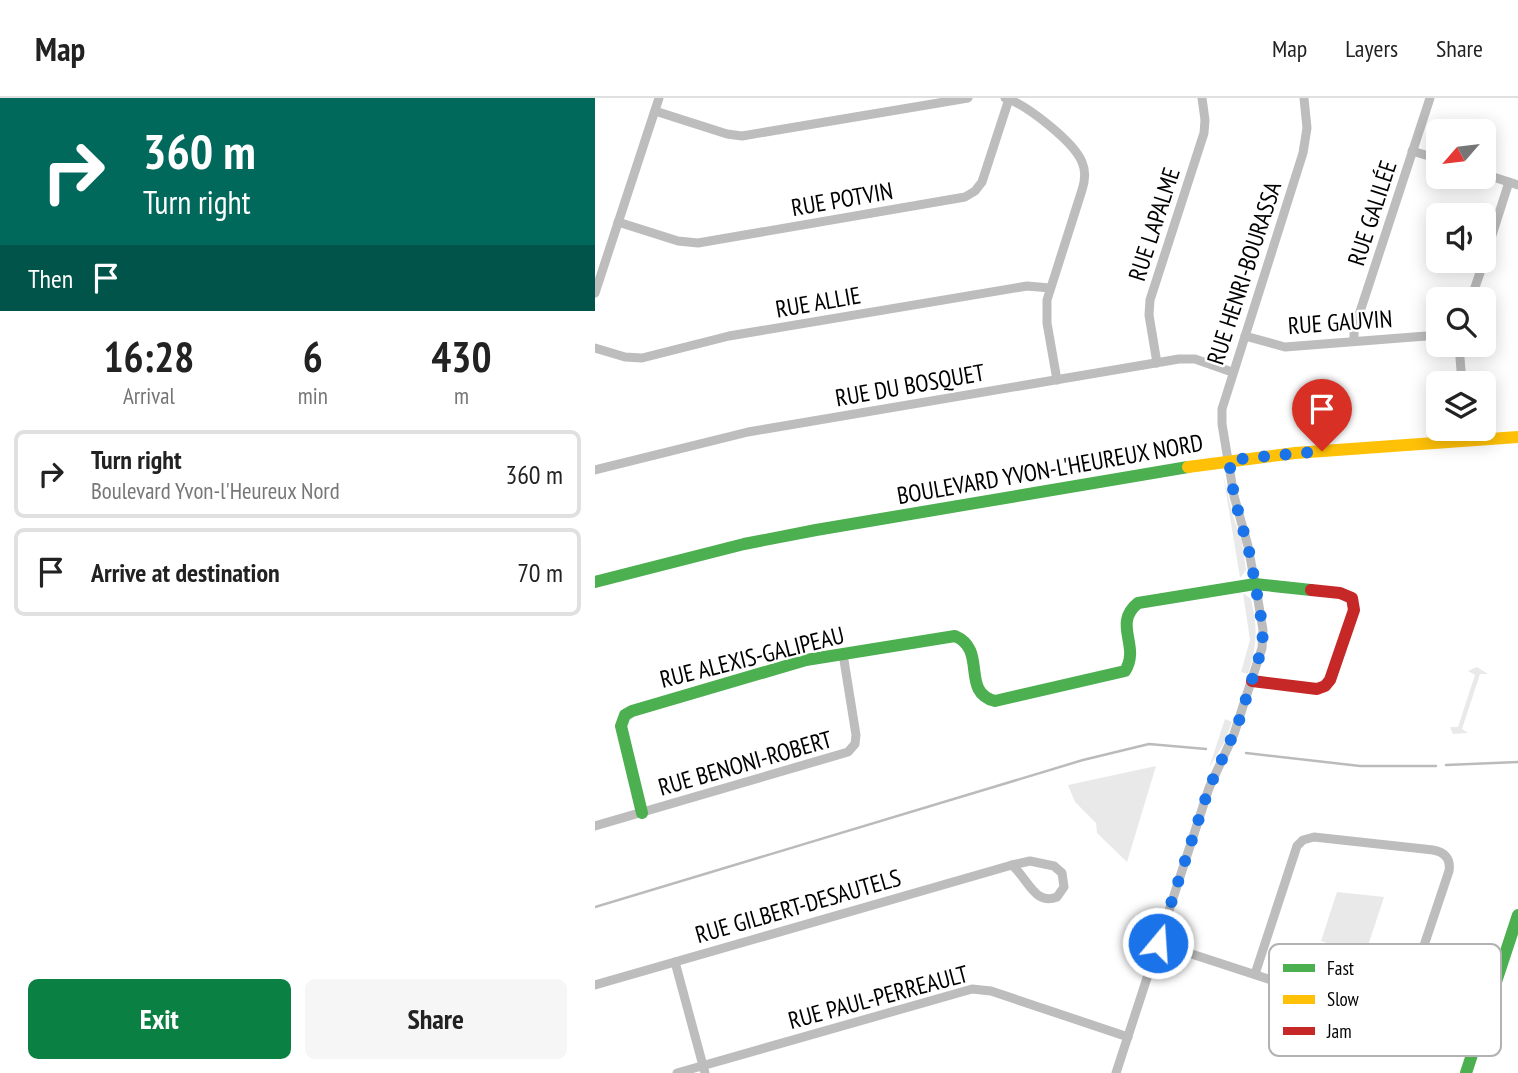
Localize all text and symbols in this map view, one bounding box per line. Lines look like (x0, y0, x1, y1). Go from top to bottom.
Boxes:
text: Map (35, 27, 85, 70)
text: Map (1272, 33, 1307, 64)
text: Layers (1345, 33, 1398, 64)
text: Share (1436, 33, 1483, 64)
text: 360 m (143, 119, 256, 183)
north arrow (1426, 119, 1496, 189)
map controls (1426, 119, 1496, 441)
icon: right (28, 126, 119, 217)
street label: RUE GALILÉE (1340, 157, 1404, 269)
street label: RUE LAPALME (1121, 163, 1187, 285)
street label: RUE POTVIN (789, 175, 895, 223)
street label: RUE HENRI-BOURASSA (1200, 177, 1288, 369)
text: Turn right (143, 181, 251, 223)
button: sound (1426, 203, 1496, 273)
icon: arrive (87, 259, 125, 297)
text: Then (28, 262, 73, 295)
street label: RUE ALLIE (773, 279, 863, 325)
button: search (1426, 287, 1496, 357)
street label: RUE GAUVIN (1287, 303, 1393, 341)
text: 16:28 (103, 329, 194, 384)
text: 6 (303, 329, 323, 384)
text: 430 (431, 329, 492, 384)
street label: RUE DU BOSQUET (833, 357, 987, 413)
button: layers (1426, 371, 1496, 441)
pin (1292, 379, 1352, 451)
text: Arrival (123, 381, 175, 410)
text: min (298, 381, 328, 410)
text: m (454, 381, 469, 410)
icon: arrive (1303, 390, 1341, 428)
street label: BOULEVARD YVON-L'HEUREUX NORD (895, 427, 1205, 511)
text: Turn right (91, 443, 182, 476)
icon: right (32, 455, 70, 493)
text: 360 m (505, 458, 563, 491)
text: Boulevard Yvon-l'Heureux Nord (91, 476, 340, 505)
icon: arrive (32, 553, 70, 591)
text: Arrive at destination (91, 556, 280, 589)
text: 70 m (517, 556, 563, 589)
street label: RUE ALEXIS-GALIPEAU (657, 619, 847, 695)
street label: RUE BENONI-ROBERT (655, 723, 836, 803)
street label: RUE GILBERT-DESAUTELS (692, 862, 904, 950)
position arrow (1121, 906, 1195, 980)
legend (1269, 944, 1501, 1056)
text: Fast (1327, 956, 1355, 980)
street label: RUE PAUL-PERREAULT (785, 958, 972, 1036)
button: Exit (28, 979, 291, 1059)
button: Share (305, 979, 567, 1059)
text: Slow (1327, 987, 1360, 1011)
text: Jam (1326, 1019, 1352, 1043)

